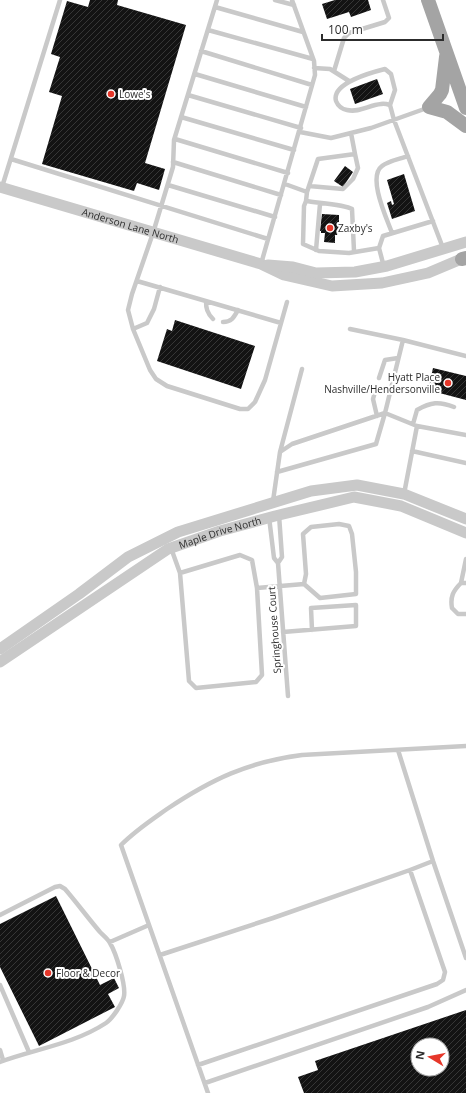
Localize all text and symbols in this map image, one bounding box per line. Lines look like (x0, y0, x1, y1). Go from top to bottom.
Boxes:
scale bar (322, 16, 443, 42)
text: 100 m (328, 21, 363, 38)
place label: Lowe's (119, 87, 151, 101)
marker: Lowe's (106, 89, 116, 99)
street label: Anderson Lane North (80, 205, 181, 246)
place label: Zaxby's (338, 221, 373, 235)
marker: Zaxby's (325, 223, 335, 233)
place label: Hyatt Place Nashville/Hendersonville (324, 370, 440, 396)
marker: Hyatt Place Nashville/Hendersonville (443, 378, 453, 388)
street label: Maple Drive North (177, 513, 263, 552)
street label: Springhouse Court (264, 586, 284, 674)
place label: Floor & Decor (56, 966, 120, 980)
marker: Floor & Decor (43, 968, 53, 978)
north arrow (410, 1037, 450, 1077)
text: N (411, 1049, 428, 1061)

